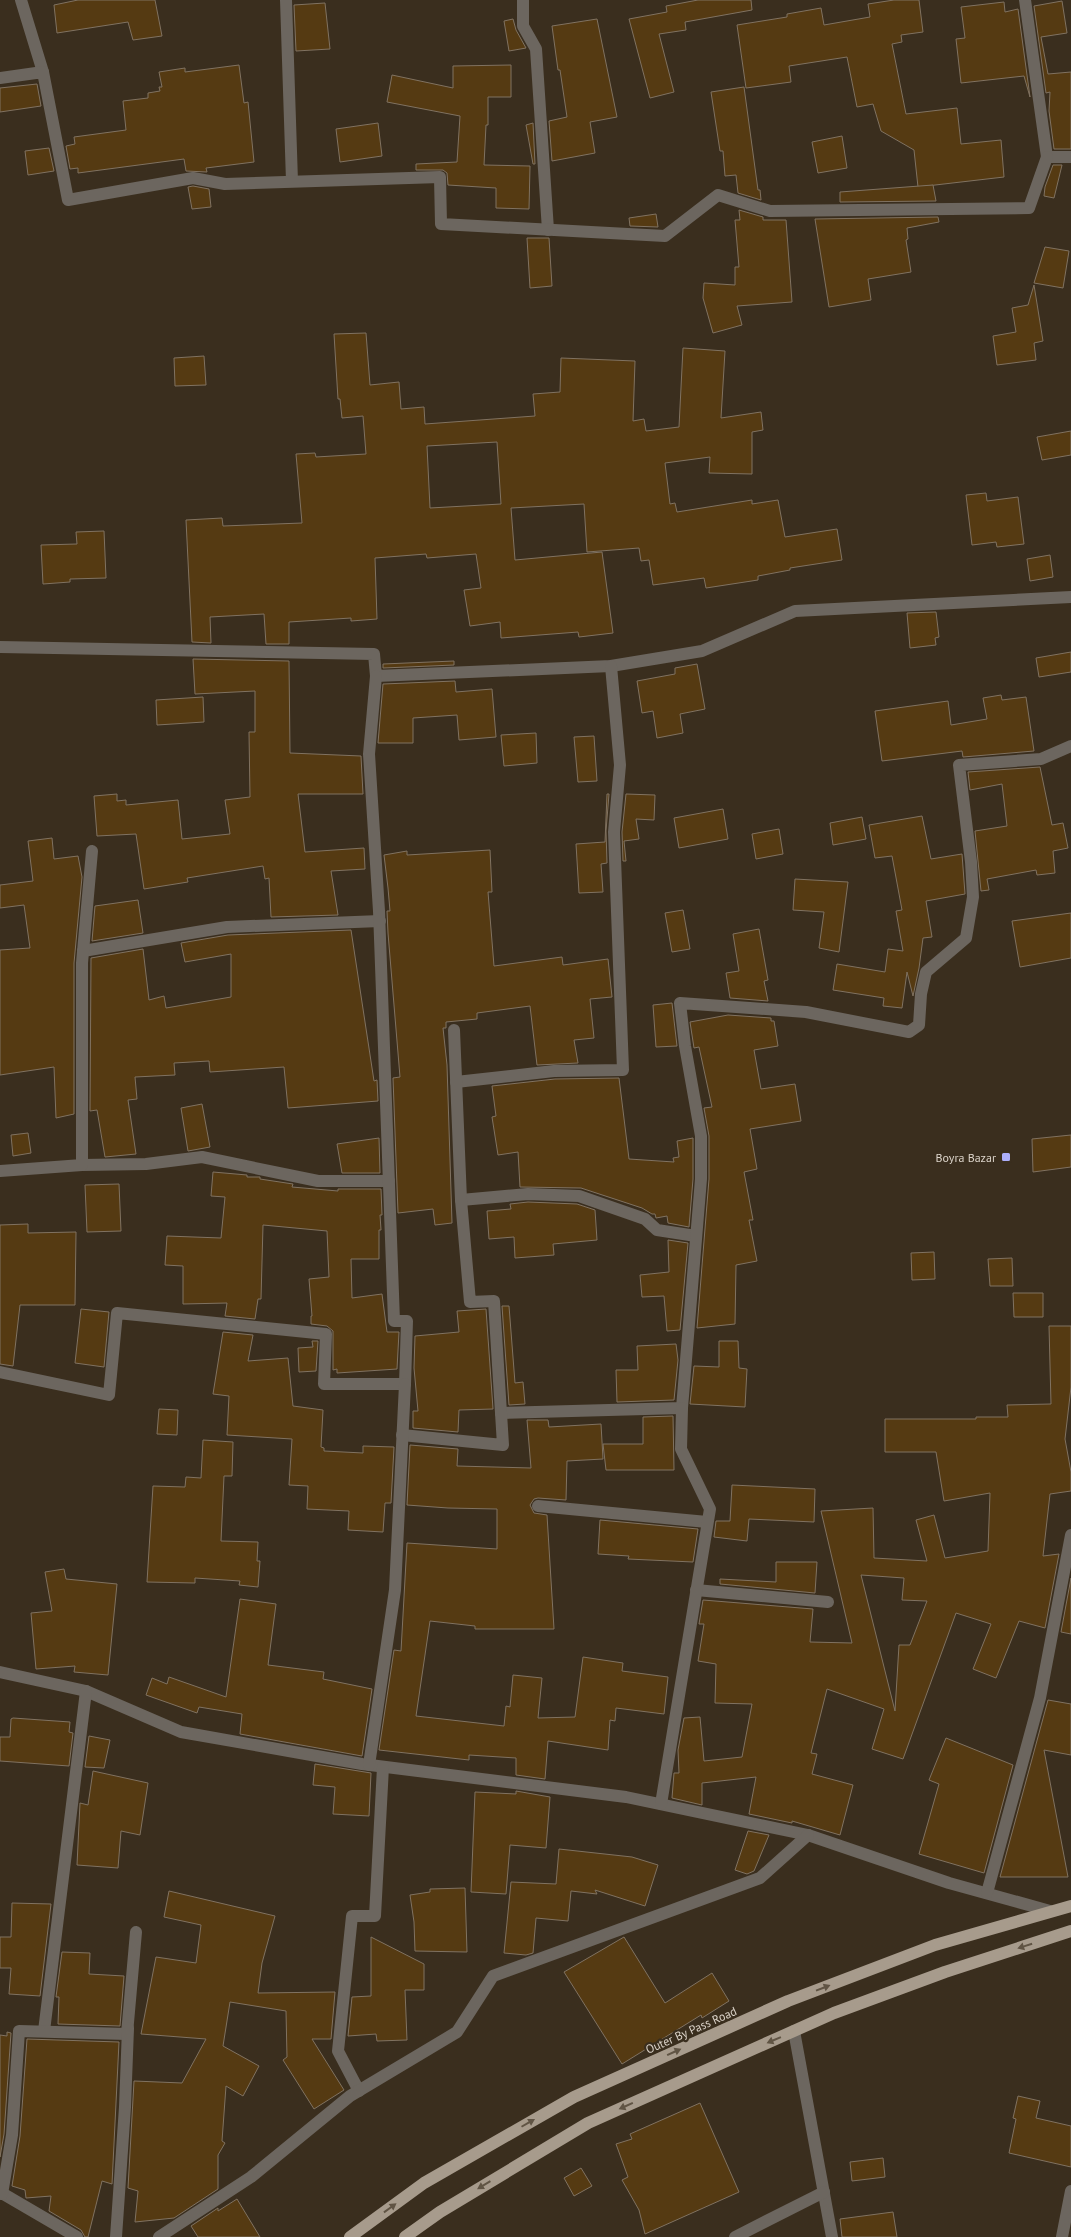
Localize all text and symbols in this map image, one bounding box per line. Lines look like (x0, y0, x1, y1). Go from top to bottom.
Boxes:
place label: Boyra Bazar (936, 1150, 996, 1165)
marker: Boyra Bazar (1000, 1151, 1012, 1163)
one-way arrow (1017, 1943, 1032, 1950)
one-way arrow (816, 1984, 831, 1992)
street label: Outer By Pass Road (643, 2003, 739, 2057)
one-way arrow (767, 2036, 781, 2044)
one-way arrow (667, 2048, 681, 2056)
one-way arrow (619, 2102, 633, 2110)
one-way arrow (522, 2119, 535, 2128)
one-way arrow (478, 2181, 491, 2190)
one-way arrow (383, 2203, 397, 2213)

